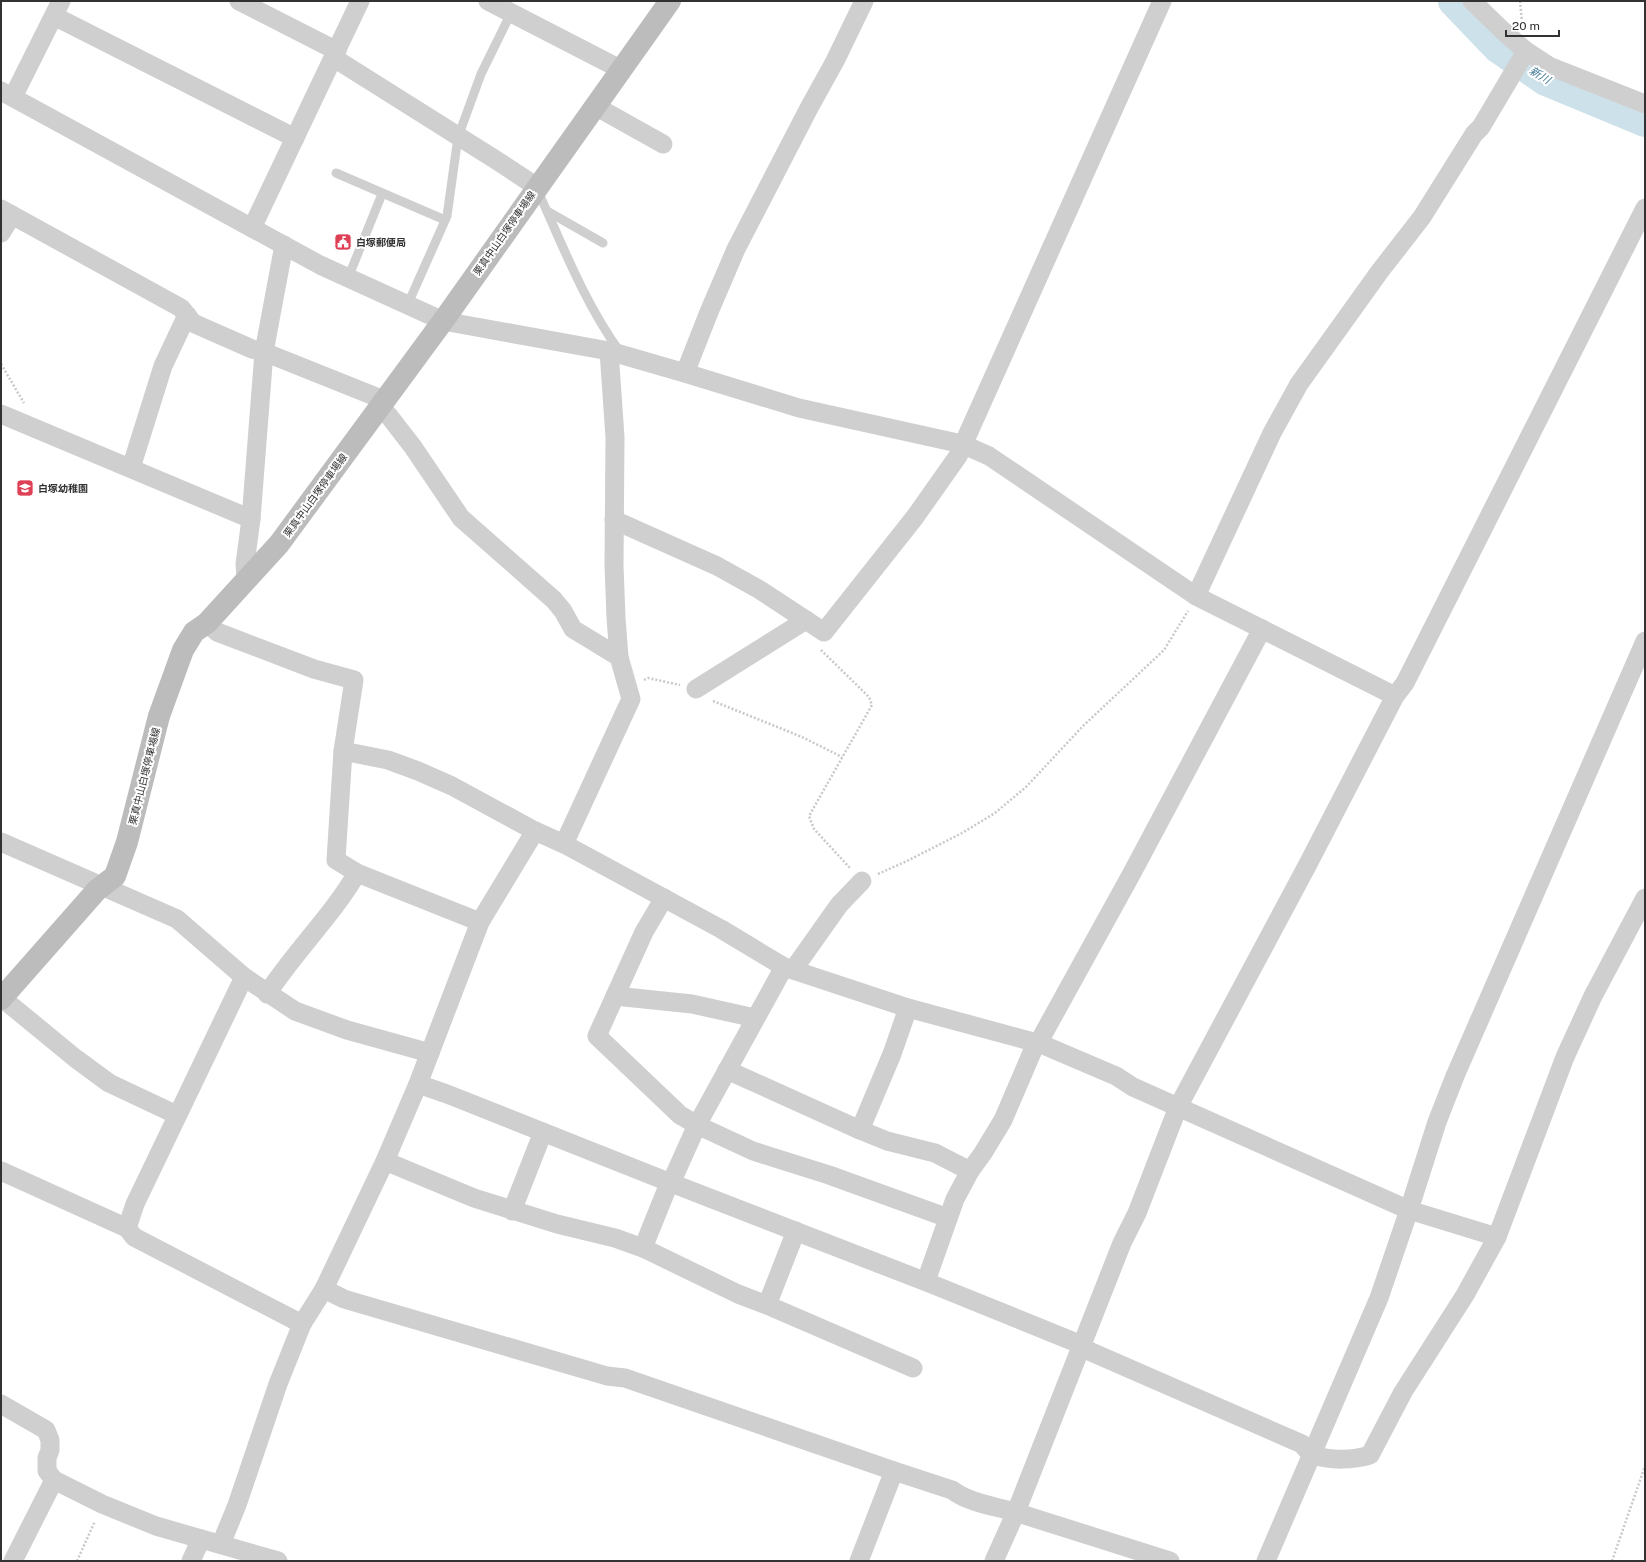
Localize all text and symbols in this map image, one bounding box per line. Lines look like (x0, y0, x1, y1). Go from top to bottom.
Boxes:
scale bar (1506, 12, 1559, 38)
text: 20 m (1512, 19, 1540, 33)
water label: 新川 (1527, 64, 1553, 86)
street label: 栗真中山白塚停車場線 (470, 189, 538, 277)
public building icon: 白塚郵便局 (333, 232, 353, 252)
place label: 白塚郵便局 (356, 236, 406, 248)
street label: 栗真中山白塚停車場線 (281, 451, 349, 539)
school or university icon: 白塚幼稚園 (15, 478, 35, 498)
place label: 白塚幼稚園 (38, 482, 88, 494)
street label: 栗真中山白塚停車場線 (126, 726, 162, 826)

